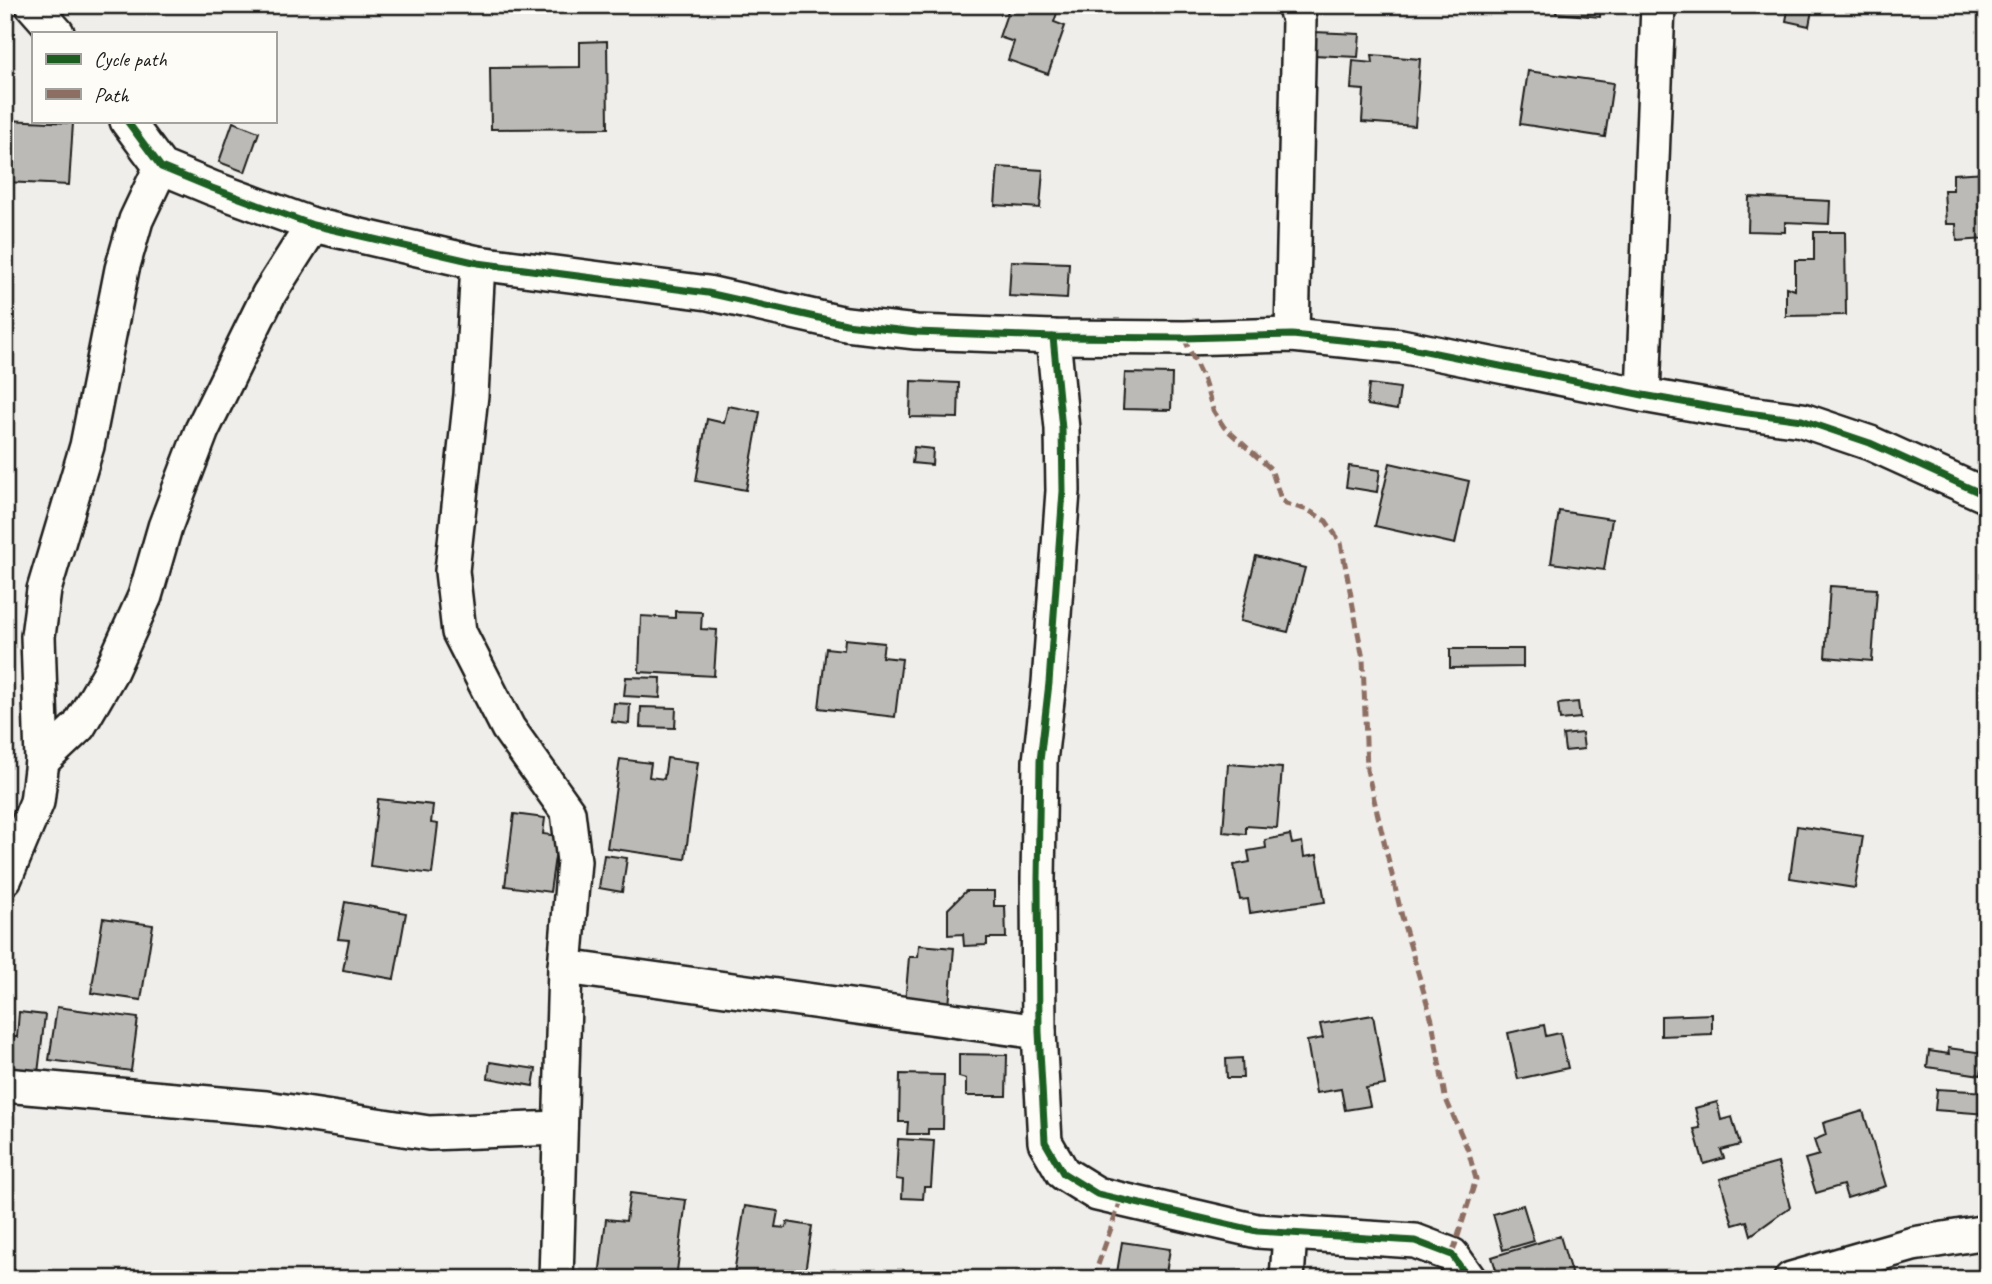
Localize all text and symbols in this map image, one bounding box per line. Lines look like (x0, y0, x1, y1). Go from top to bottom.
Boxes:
legend (32, 32, 276, 122)
text: Cycle path (94, 46, 167, 72)
text: Path (94, 82, 130, 108)

